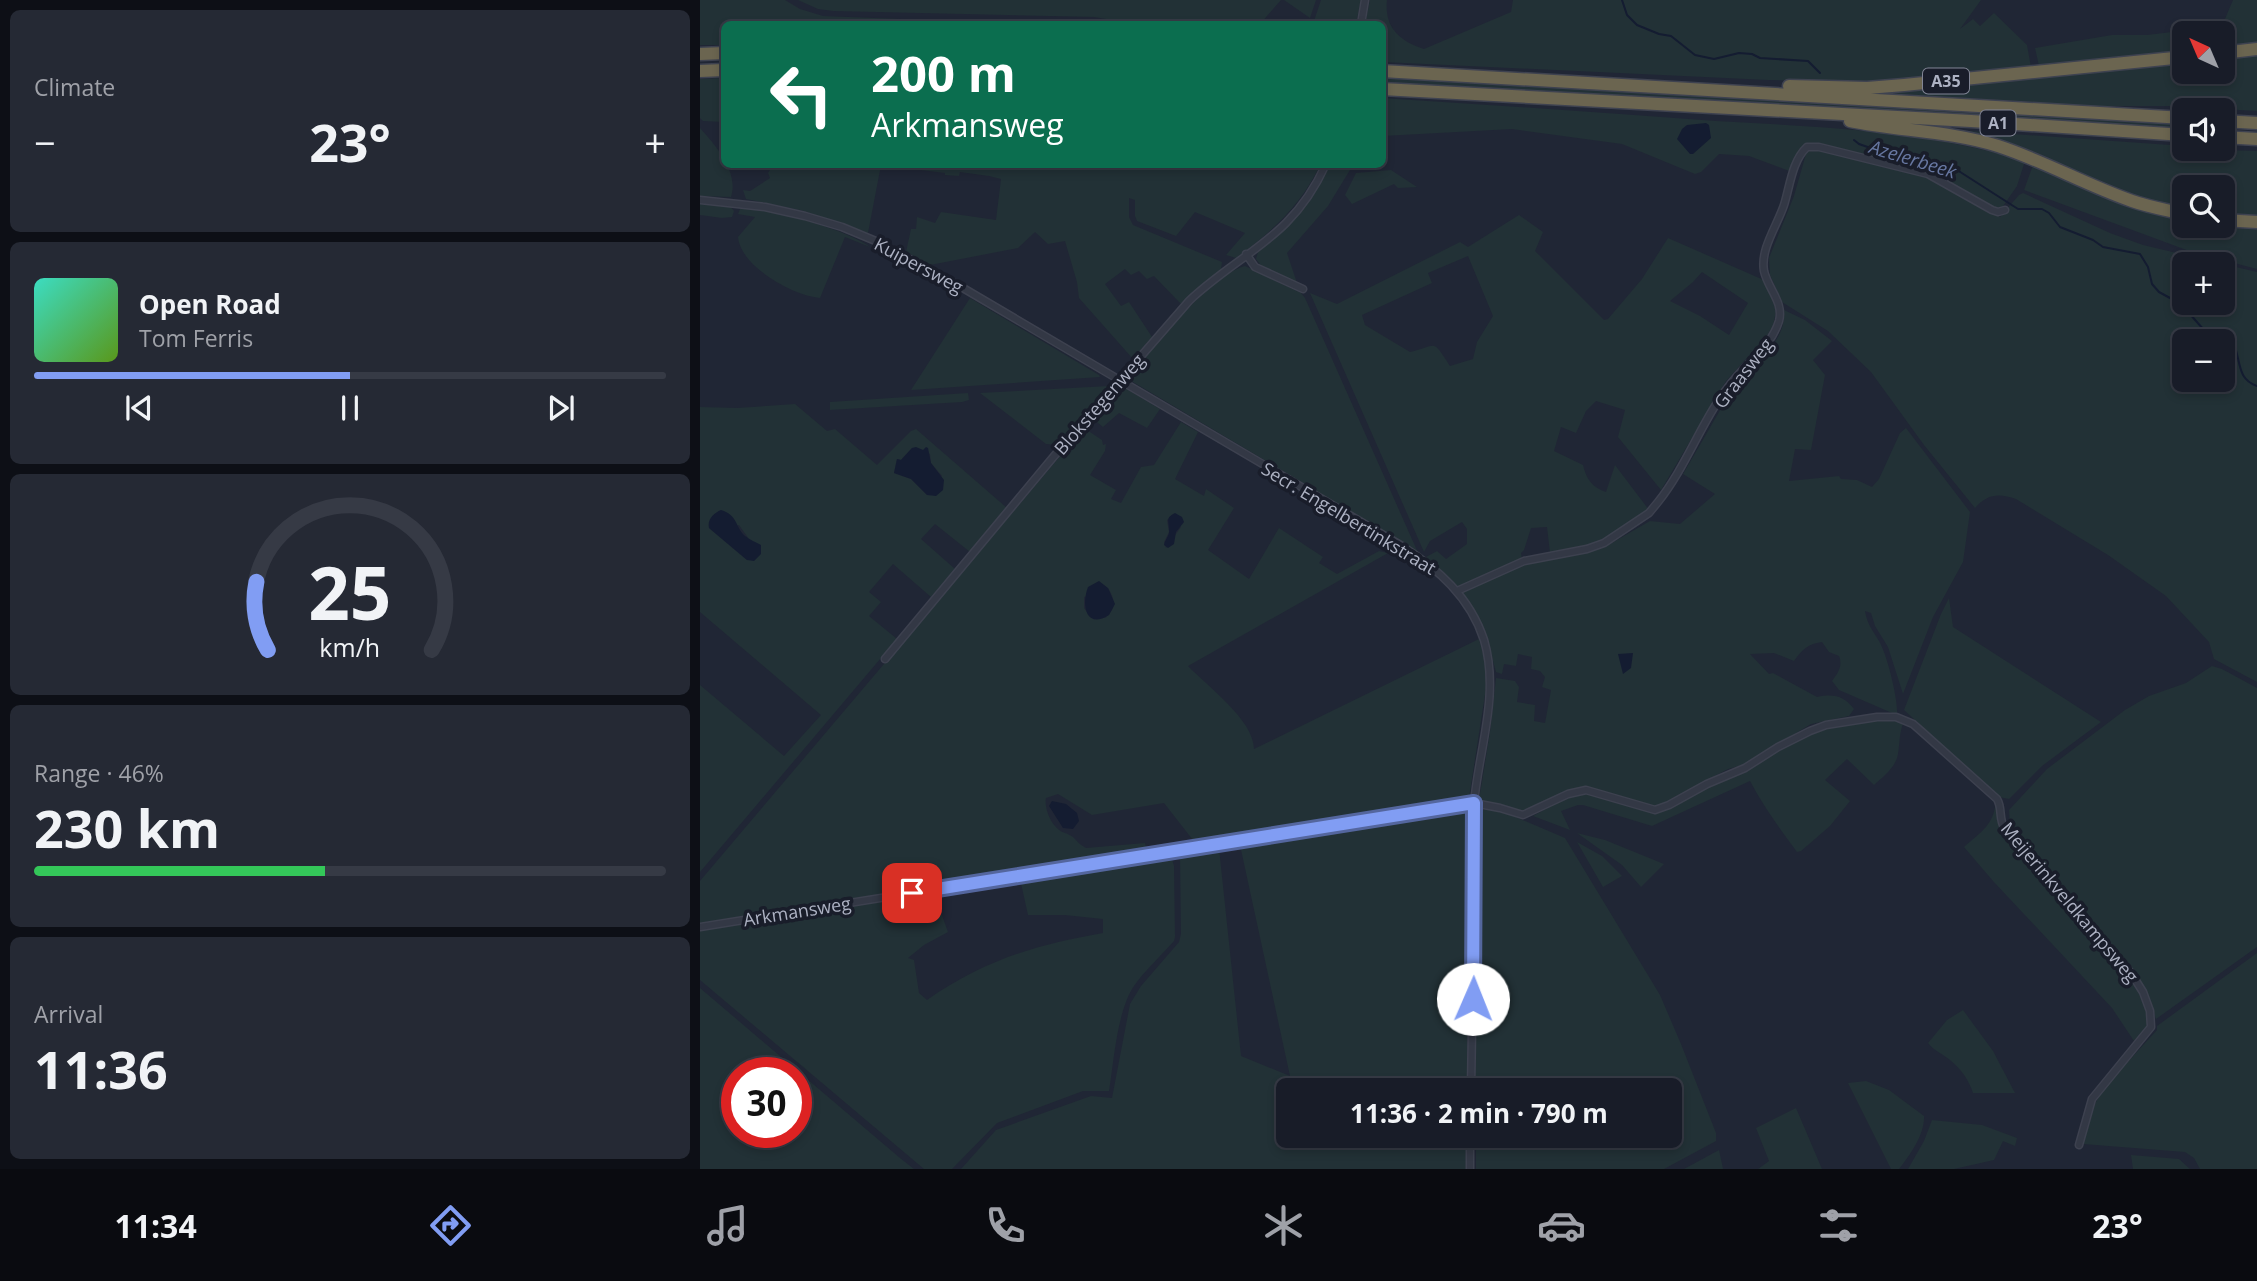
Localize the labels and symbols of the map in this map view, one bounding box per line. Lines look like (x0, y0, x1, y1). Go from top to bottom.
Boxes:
north arrow (2172, 21, 2235, 84)
road number: A35 (1923, 68, 1969, 94)
road number: A1 (1980, 111, 2016, 136)
water label: Azelerbeek (1864, 133, 1960, 185)
street label: Kuipersweg (870, 232, 968, 299)
street label: Graasweg (1708, 333, 1778, 413)
street label: Blokstegenweg (1049, 348, 1150, 460)
street label: Secr. Engelbertinkstraat (1257, 456, 1441, 580)
street label: Meijerinkveldkampsweg (1996, 817, 2144, 987)
pin (882, 863, 942, 923)
street label: Arkmansweg (742, 891, 853, 931)
position arrow (1436, 962, 1510, 1036)
speed limit sign: 30 (721, 1057, 812, 1148)

